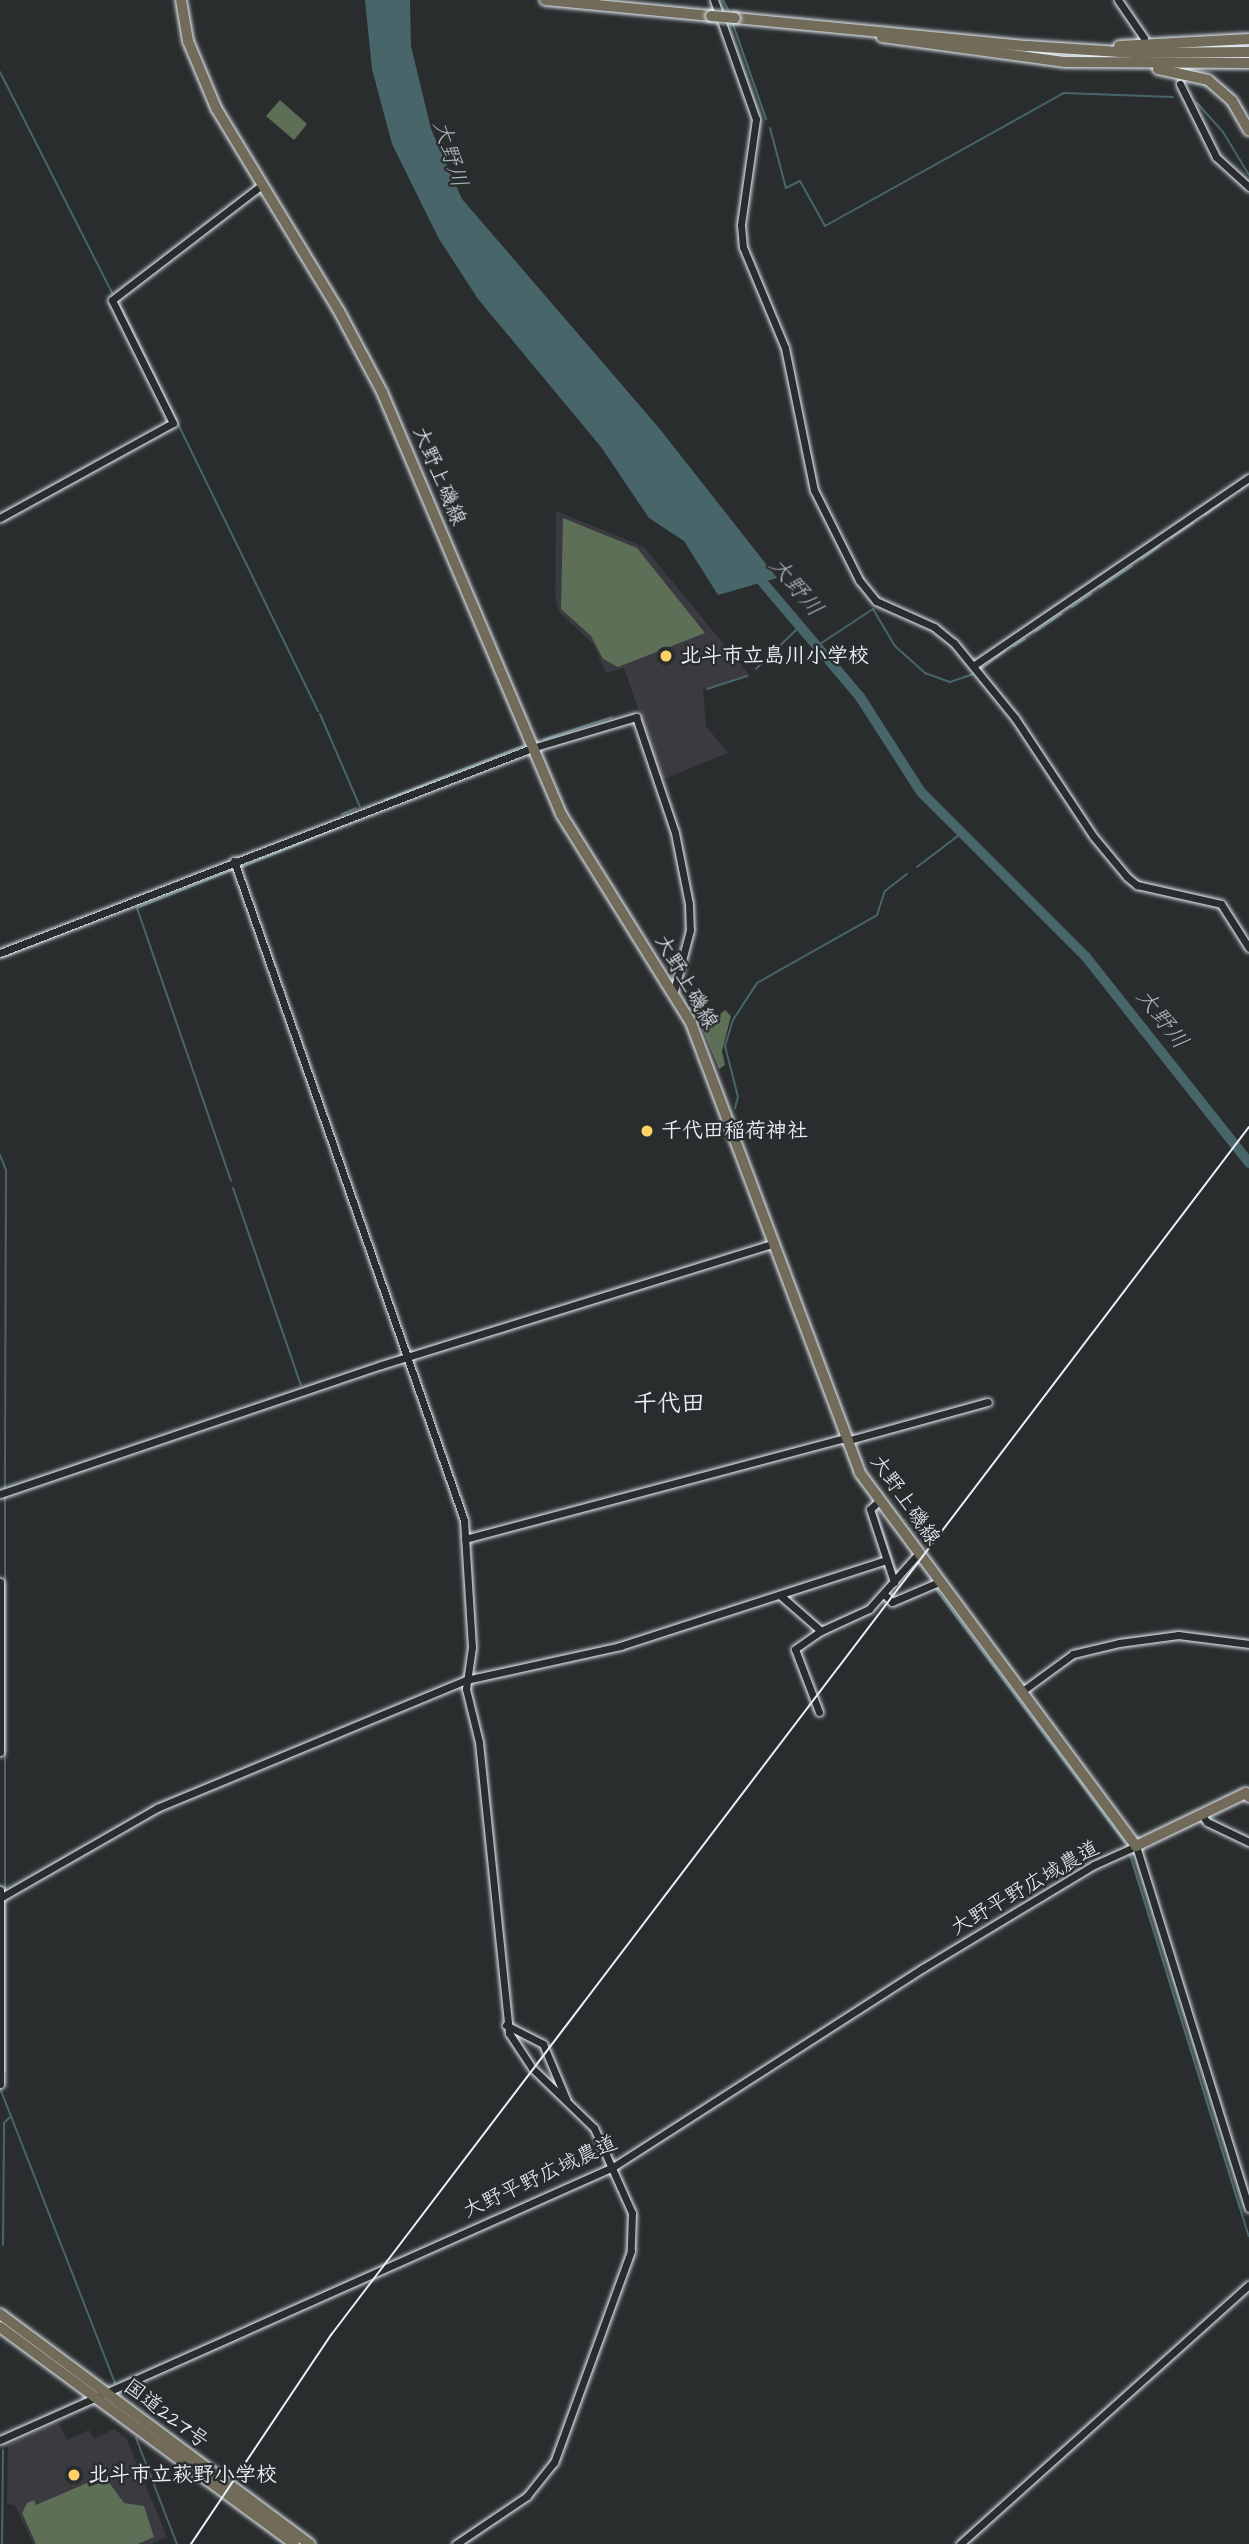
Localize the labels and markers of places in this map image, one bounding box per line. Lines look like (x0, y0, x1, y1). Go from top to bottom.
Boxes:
place label: 北斗市立島川小学校 (680, 643, 869, 669)
marker: 北斗市立島川小学校 (658, 648, 674, 664)
place label: 千代田稲荷神社 (661, 1118, 808, 1144)
marker: 千代田稲荷神社 (639, 1123, 655, 1139)
place label: 北斗市立萩野小学校 (88, 2462, 277, 2488)
marker: 北斗市立萩野小学校 (66, 2467, 82, 2483)

